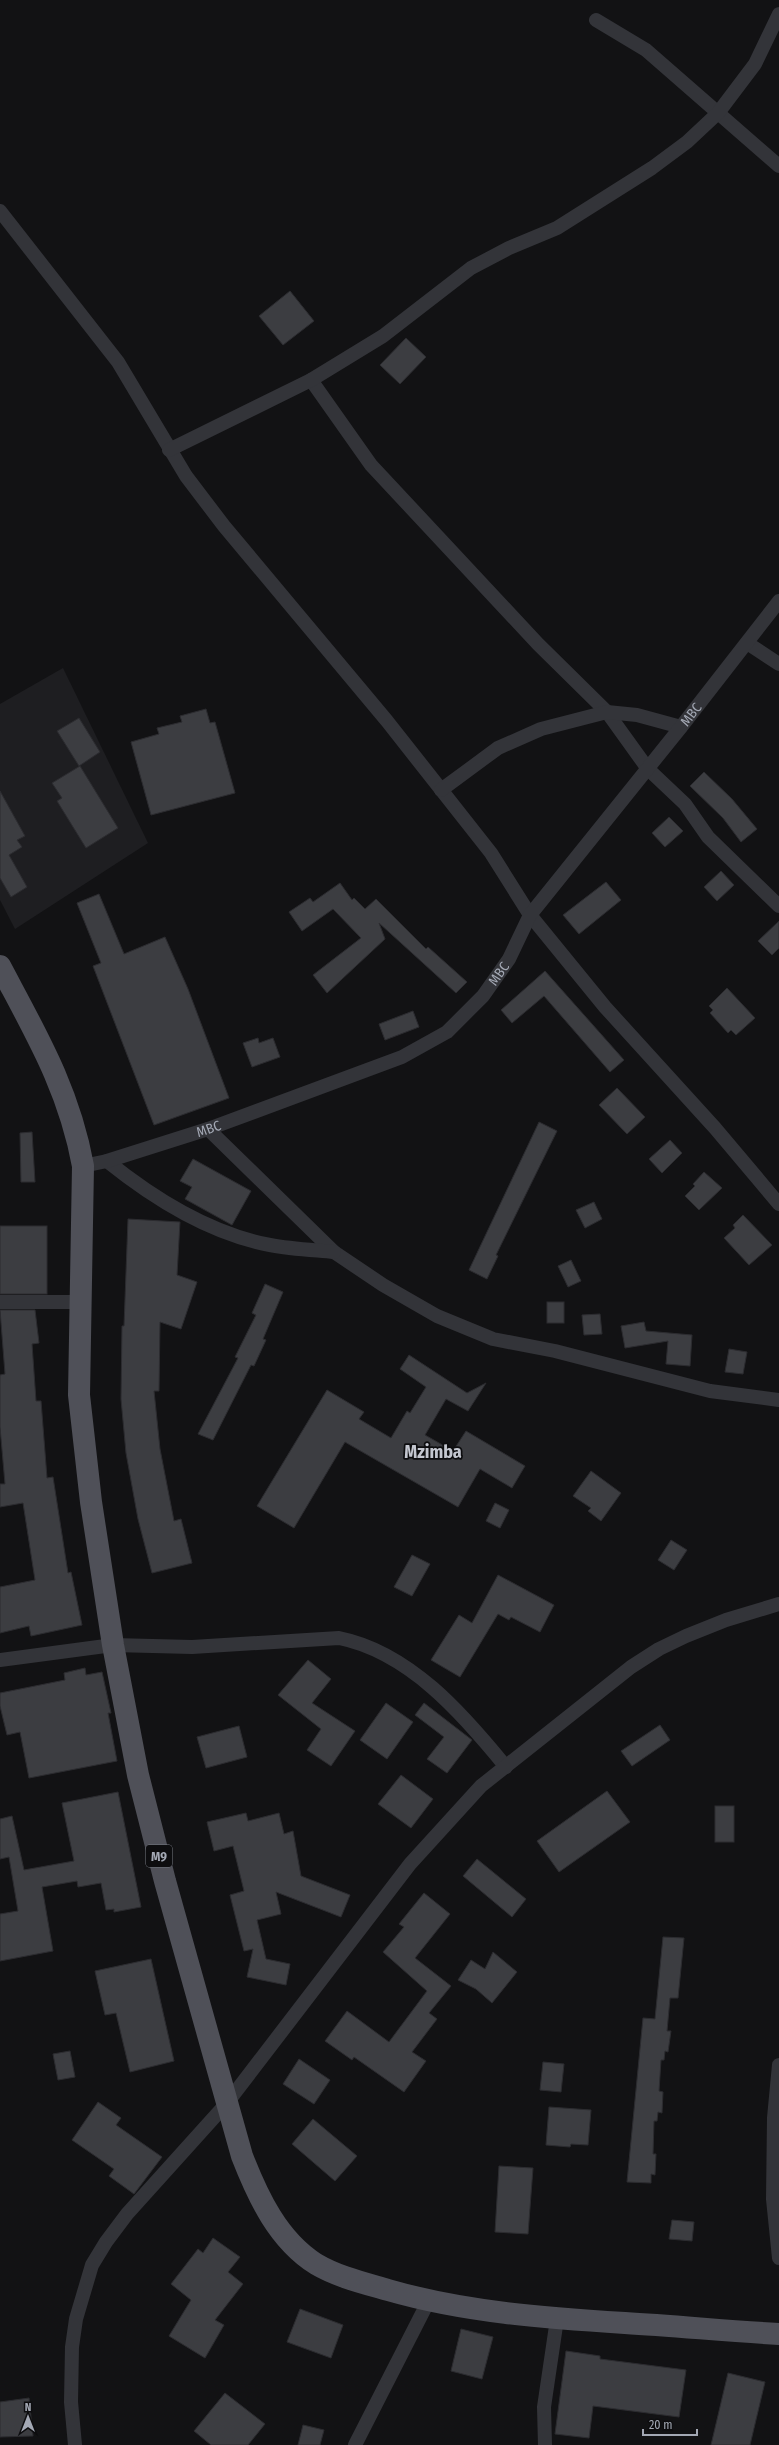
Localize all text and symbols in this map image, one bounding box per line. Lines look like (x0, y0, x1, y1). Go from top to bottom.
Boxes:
street label: MBC (677, 699, 705, 729)
street label: MBC (485, 959, 513, 989)
street label: MBC (194, 1117, 223, 1141)
district label: Mzimba (404, 1441, 462, 1463)
road number: M9 (146, 1845, 172, 1867)
north arrow (8, 2397, 48, 2437)
text: N (25, 2401, 31, 2414)
scale bar (643, 2411, 697, 2437)
text: 20 m (649, 2418, 673, 2432)

